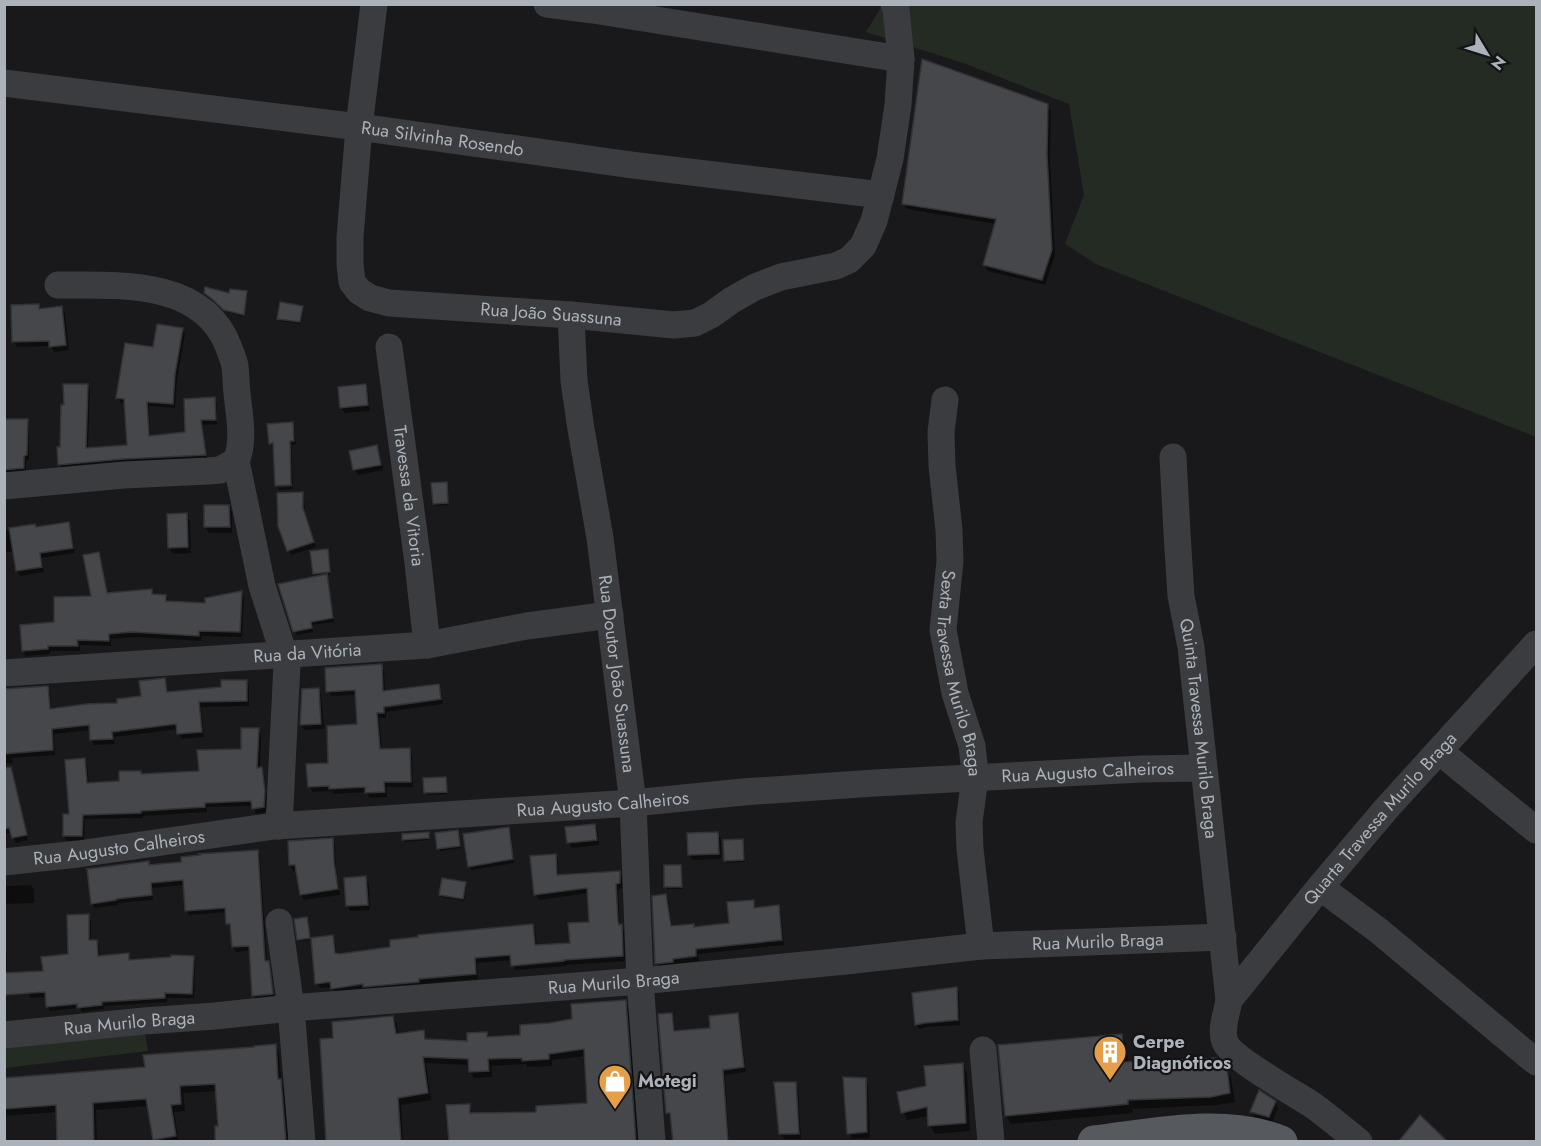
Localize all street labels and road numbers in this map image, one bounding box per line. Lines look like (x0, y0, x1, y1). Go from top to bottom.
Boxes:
street label: Rua Silvinha Rosendo (360, 114, 526, 163)
street label: Rua João Suassuna (480, 296, 623, 333)
street label: Travessa da Vitoria (387, 424, 431, 568)
street label: Sexta Travessa Murilo Braga (930, 569, 988, 777)
street label: Rua Doutor João Suassuna (592, 573, 642, 774)
street label: Quinta Travessa Murilo Braga (1173, 616, 1225, 840)
street label: Rua da Vitória (252, 636, 362, 669)
street label: Quarta Travessa Murilo Braga (1297, 726, 1463, 911)
street label: Rua Augusto Calheiros (1001, 755, 1174, 789)
street label: Rua Augusto Calheiros (516, 784, 690, 823)
street label: Rua Augusto Calheiros (32, 823, 206, 872)
street label: Rua Murilo Braga (1031, 926, 1164, 957)
street label: Rua Murilo Braga (547, 964, 681, 1001)
street label: Rua Murilo Braga (63, 1004, 196, 1042)

